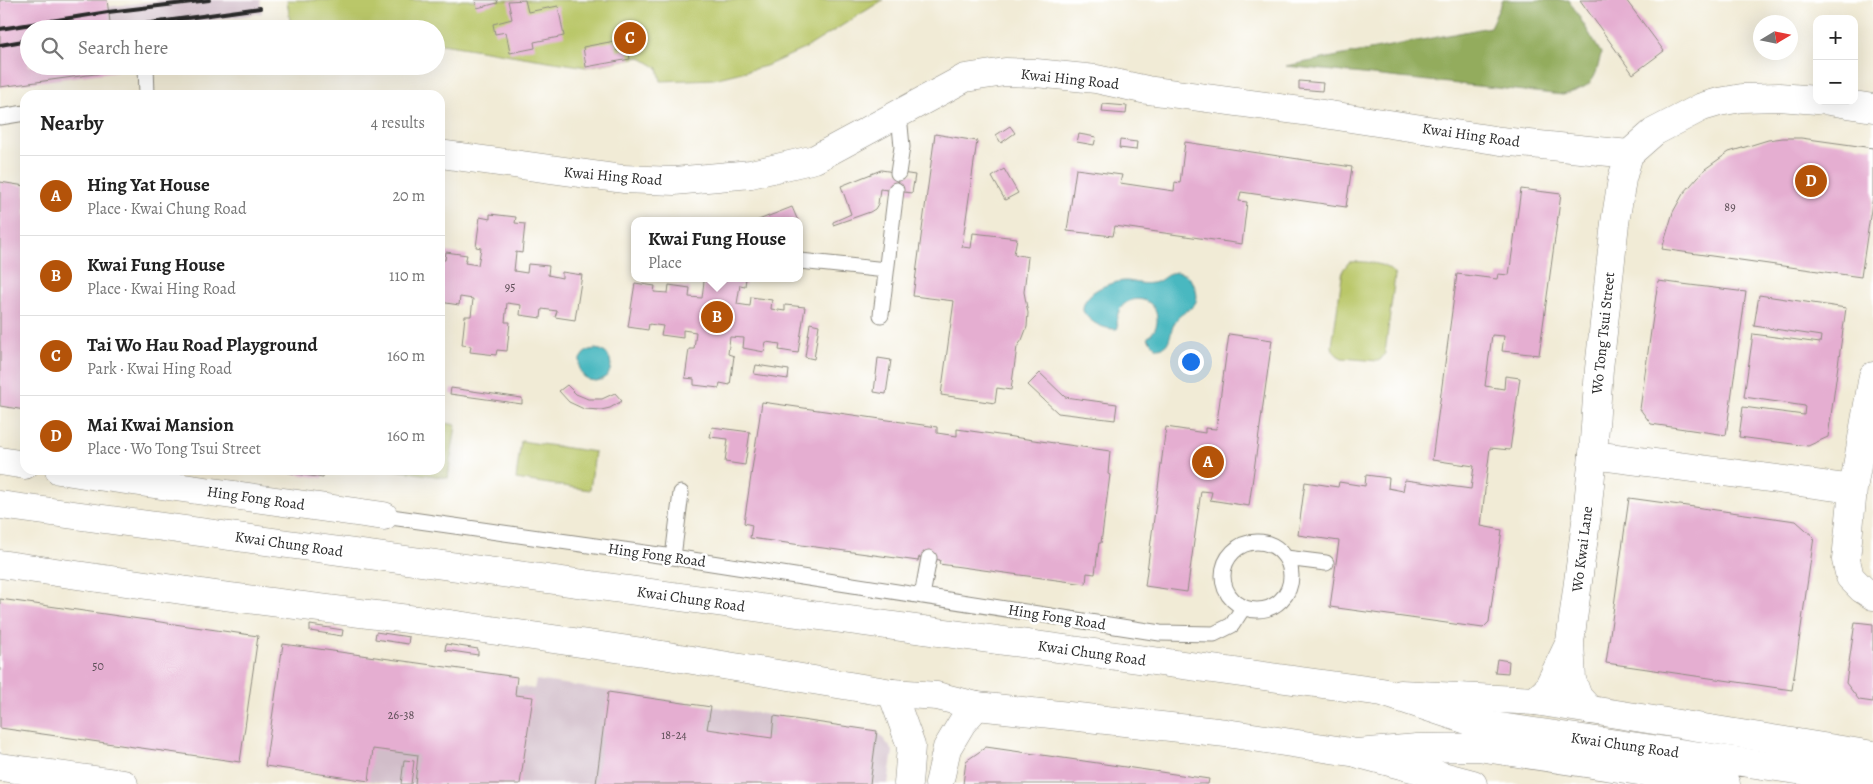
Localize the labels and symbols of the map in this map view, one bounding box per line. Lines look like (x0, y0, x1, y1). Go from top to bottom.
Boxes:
north arrow (1753, 15, 1798, 60)
pin: C (614, 19, 646, 57)
street label: Kwai Hing Road (1020, 64, 1121, 94)
street label: Kwai Hing Road (1421, 118, 1522, 152)
street label: Kwai Hing Road (563, 162, 664, 190)
pin: D (1795, 162, 1827, 200)
house number: 89 (1724, 199, 1736, 215)
street label: Wo Tong Tsui Street (1587, 271, 1619, 396)
house number: 95 (505, 279, 515, 295)
pin: B (701, 298, 733, 336)
your location (1178, 349, 1204, 375)
pin: A (1192, 443, 1224, 481)
street label: Hing Fong Road (206, 481, 307, 515)
street label: Wo Kwai Lane (1567, 505, 1597, 594)
street label: Kwai Chung Road (234, 527, 345, 562)
street label: Hing Fong Road (607, 538, 708, 572)
street label: Kwai Chung Road (636, 582, 747, 617)
street label: Hing Fong Road (1007, 599, 1108, 635)
street label: Kwai Chung Road (1037, 636, 1148, 671)
house number: 50 (92, 658, 104, 674)
house number: 26-38 (388, 707, 414, 723)
house number: 18-24 (661, 727, 687, 743)
street label: Kwai Chung Road (1570, 728, 1681, 763)

